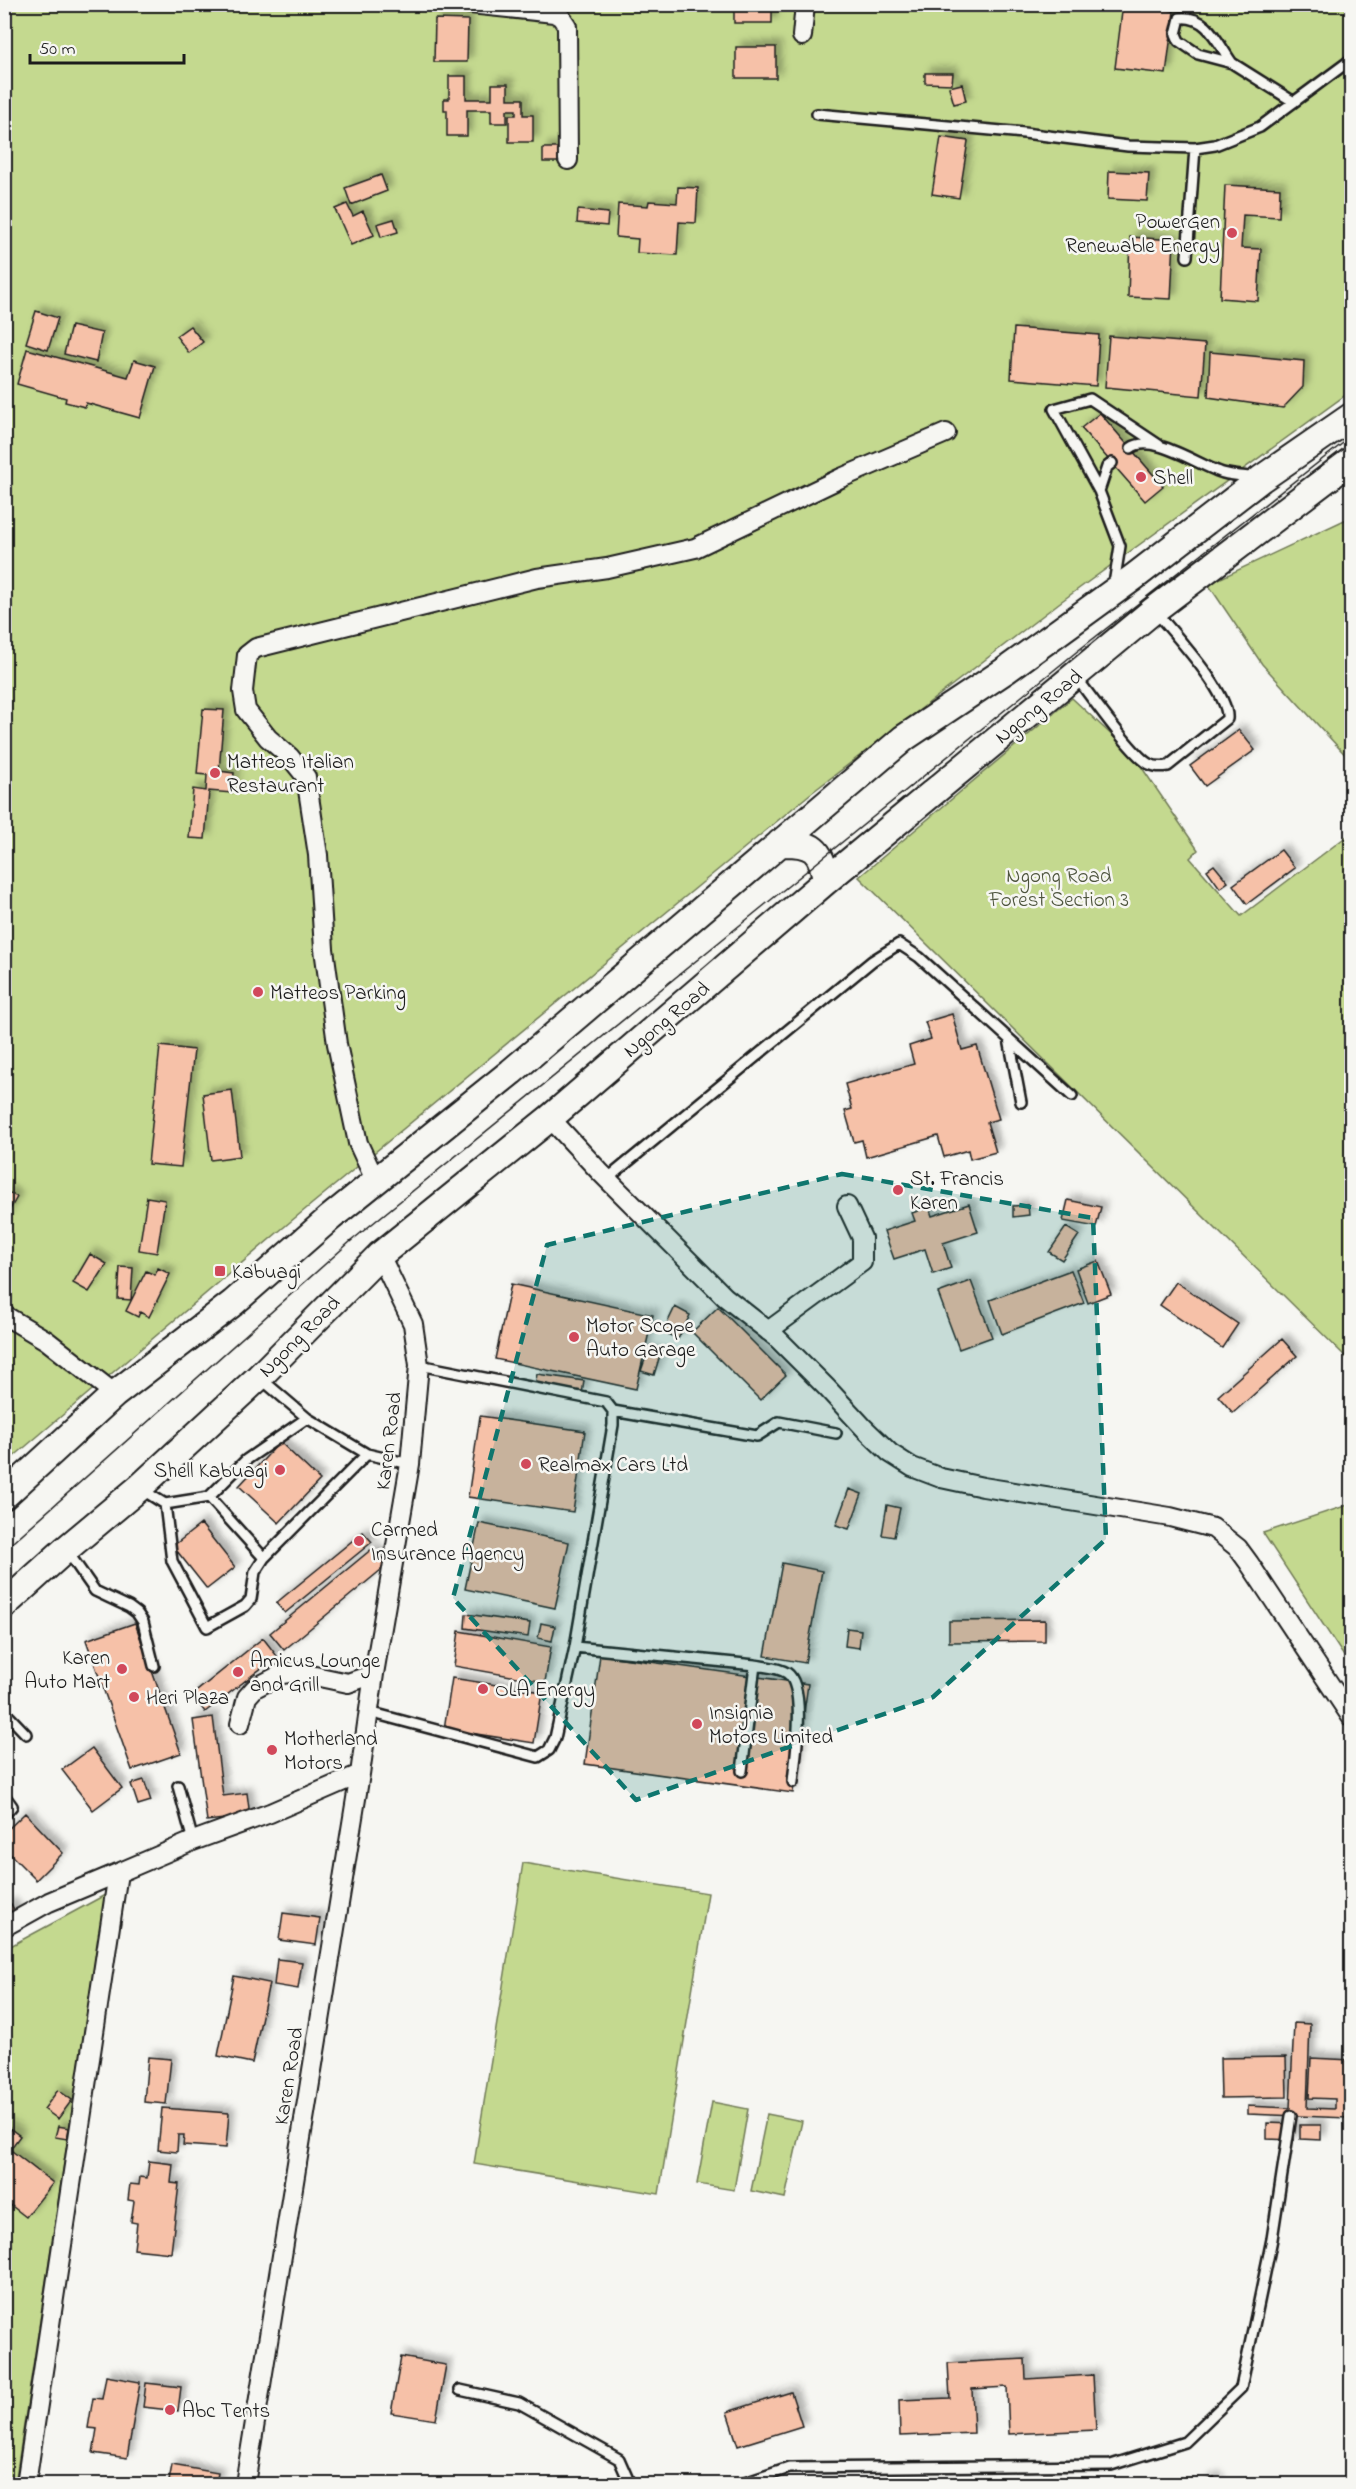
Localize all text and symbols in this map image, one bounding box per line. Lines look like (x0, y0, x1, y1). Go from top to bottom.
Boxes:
scale bar (30, 27, 184, 65)
text: 50 m (39, 37, 76, 63)
place label: PowerGen Renewable Energy (1065, 208, 1220, 264)
marker: PowerGen Renewable Energy (1225, 226, 1239, 240)
place label: Shell (1153, 464, 1193, 494)
marker: Shell (1134, 470, 1148, 484)
street label: Ngong Road (989, 663, 1091, 754)
place label: Matteos Italian Restaurant (227, 748, 354, 802)
marker: Matteos Italian Restaurant (208, 766, 222, 780)
park label: Ngong Road Forest Section 3 (988, 862, 1129, 916)
street label: Ngong Road (617, 975, 719, 1067)
place label: Matteos Parking (270, 979, 406, 1011)
marker: Matteos Parking (251, 985, 265, 999)
place label: St. Francis Karen (910, 1165, 1004, 1219)
marker: St. Francis Karen (891, 1183, 905, 1197)
place label: Kabuagi (232, 1258, 301, 1290)
marker: Kabuagi (213, 1264, 227, 1278)
street label: Ngong Road (253, 1289, 350, 1387)
place label: Motor Scope Auto Garage (586, 1312, 696, 1368)
marker: Motor Scope Auto Garage (567, 1330, 581, 1344)
street label: Karen Road (369, 1390, 411, 1492)
place label: Realmax Cars Ltd (538, 1451, 688, 1481)
place label: Shell Kabuagi (154, 1457, 268, 1489)
marker: Realmax Cars Ltd (519, 1457, 533, 1471)
marker: Shell Kabuagi (273, 1463, 287, 1477)
place label: Carmed Insurance Agency (371, 1516, 524, 1572)
marker: Carmed Insurance Agency (352, 1534, 366, 1548)
place label: Karen Auto Mart (24, 1644, 110, 1698)
place label: Amicus Lounge and Grill (250, 1647, 381, 1701)
marker: Karen Auto Mart (115, 1662, 129, 1676)
marker: Amicus Lounge and Grill (231, 1665, 245, 1679)
place label: OLA Energy (495, 1676, 595, 1708)
marker: OLA Energy (476, 1682, 490, 1696)
place label: Heri Plaza (146, 1684, 229, 1714)
marker: Heri Plaza (127, 1690, 141, 1704)
place label: Insignia Motors Limited (709, 1699, 833, 1753)
marker: Insignia Motors Limited (690, 1717, 704, 1731)
place label: Motherland Motors (284, 1725, 378, 1779)
marker: Motherland Motors (265, 1743, 279, 1757)
street label: Karen Road (267, 2025, 313, 2127)
place label: Abc Tents (182, 2397, 270, 2427)
marker: Abc Tents (163, 2403, 177, 2417)

